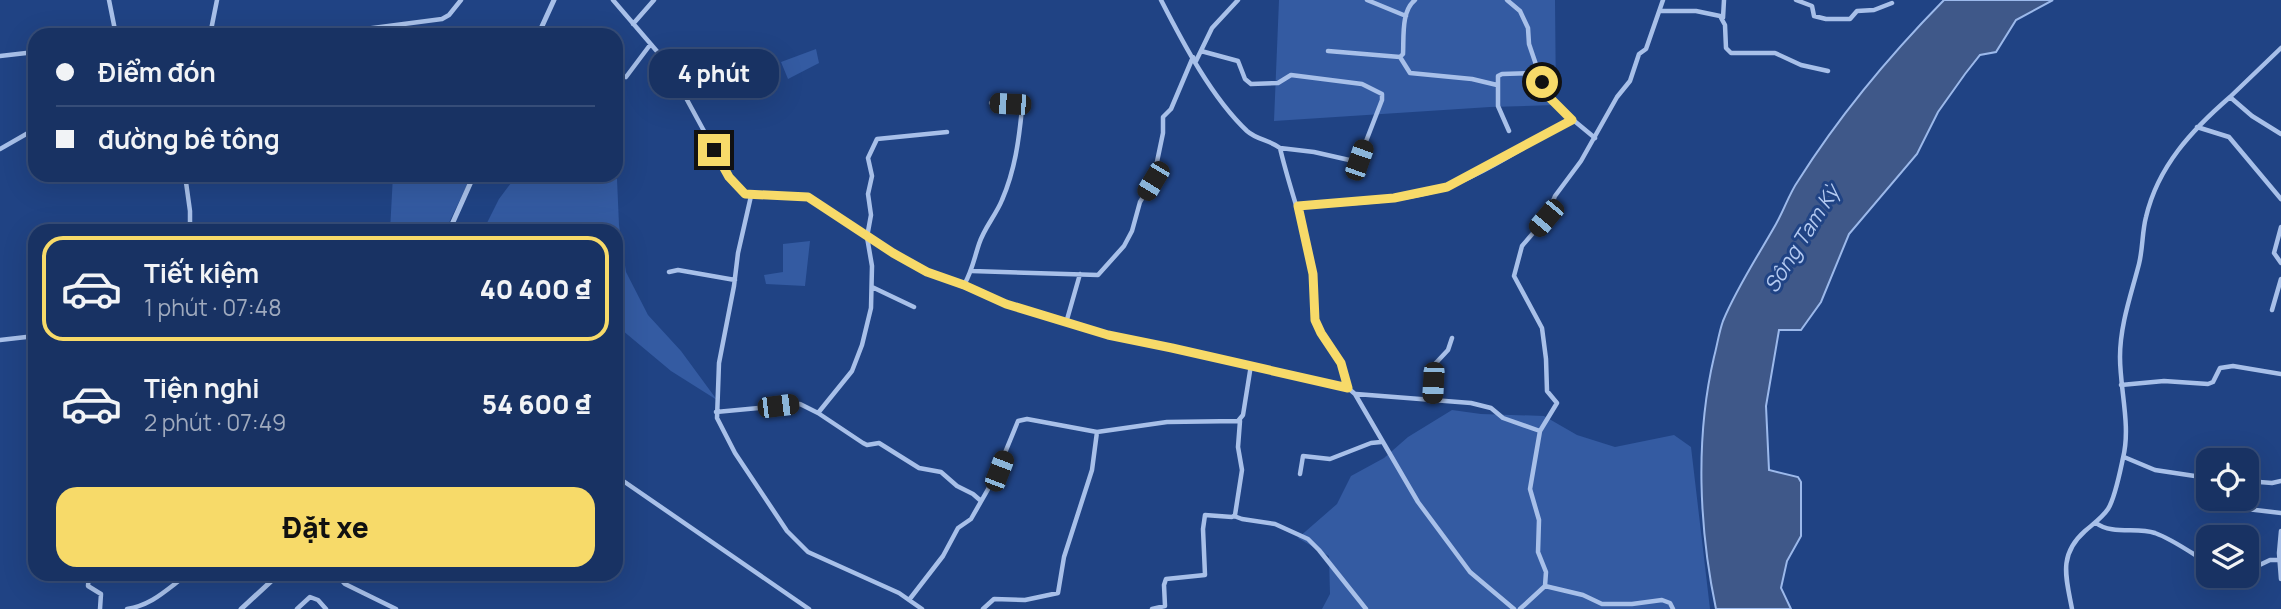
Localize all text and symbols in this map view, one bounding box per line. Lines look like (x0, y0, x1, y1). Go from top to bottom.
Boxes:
callout: 4 phút (649, 48, 779, 97)
text: Điểm đón (98, 54, 216, 90)
text: 4 phút (678, 57, 750, 89)
route start (1526, 66, 1558, 98)
car (989, 92, 1032, 116)
text: đường bê tông (98, 121, 280, 157)
route end (698, 134, 730, 166)
car (1343, 137, 1376, 183)
car (1134, 158, 1173, 204)
water label: Sông Tam Kỳ (1757, 177, 1847, 298)
car (1525, 195, 1568, 241)
text: Tiết kiệm (144, 255, 259, 291)
icon: car (60, 257, 123, 320)
text: 40 400 ₫ (480, 271, 591, 307)
text: 1 phút · 07:48 (144, 291, 282, 323)
car (1422, 361, 1445, 405)
text: Tiện nghi (144, 370, 260, 406)
icon: car (60, 372, 123, 435)
text: 54 600 ₫ (482, 386, 591, 422)
car (756, 393, 801, 419)
text: 2 phút · 07:49 (144, 406, 286, 438)
car (982, 448, 1017, 494)
map controls (2196, 448, 2259, 588)
button: locate (2196, 448, 2259, 511)
button: Đặt xe (56, 487, 595, 567)
button: layers (2196, 525, 2259, 588)

